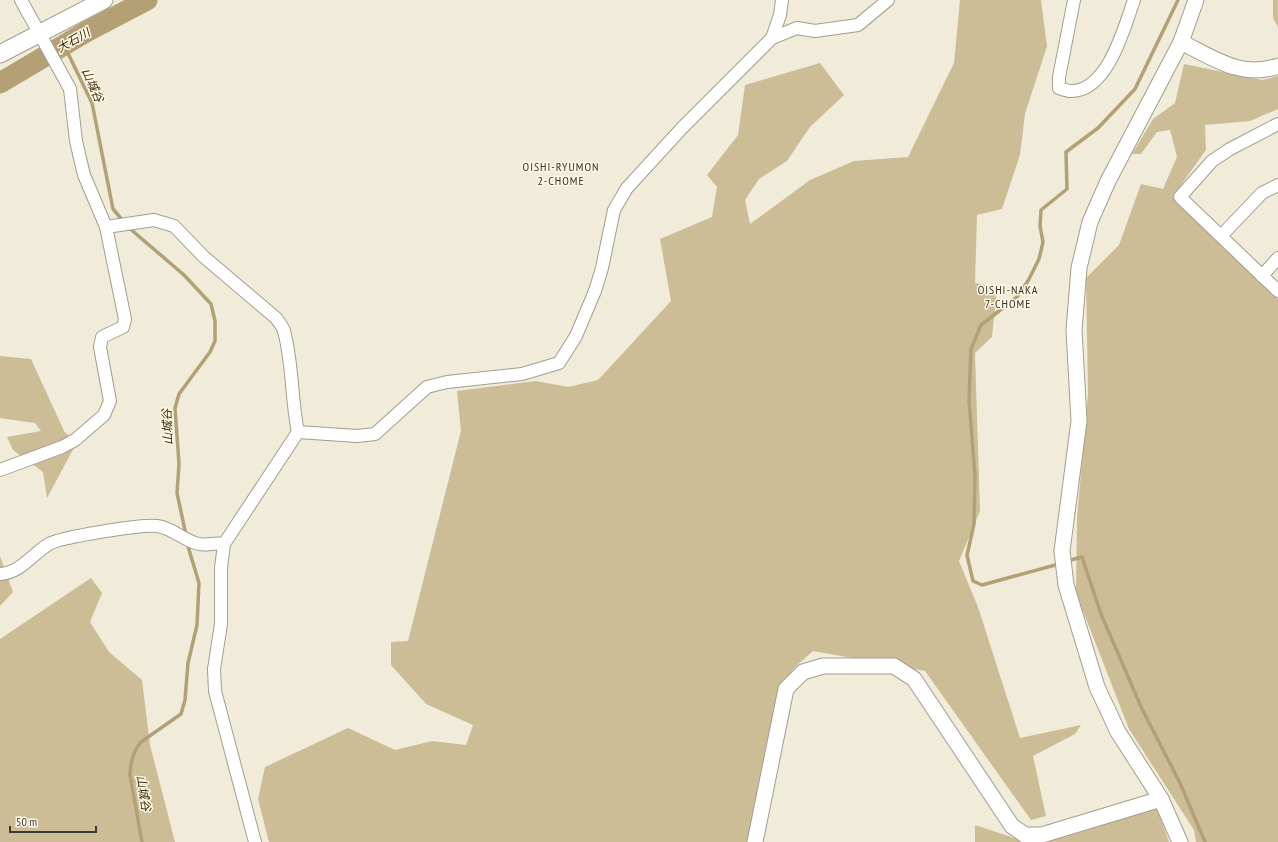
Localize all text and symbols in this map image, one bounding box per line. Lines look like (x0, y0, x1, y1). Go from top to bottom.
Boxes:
water label: 大石川 (54, 24, 94, 55)
water label: 山城谷 (79, 65, 108, 105)
district label: OISHI-RYUMON 2-CHOME (523, 159, 599, 188)
district label: OISHI-NAKA 7-CHOME (978, 282, 1038, 311)
water label: 山城谷 (159, 408, 175, 445)
water label: 山城谷 (134, 774, 154, 813)
scale bar (10, 808, 96, 834)
text: 50 m (16, 814, 37, 829)

